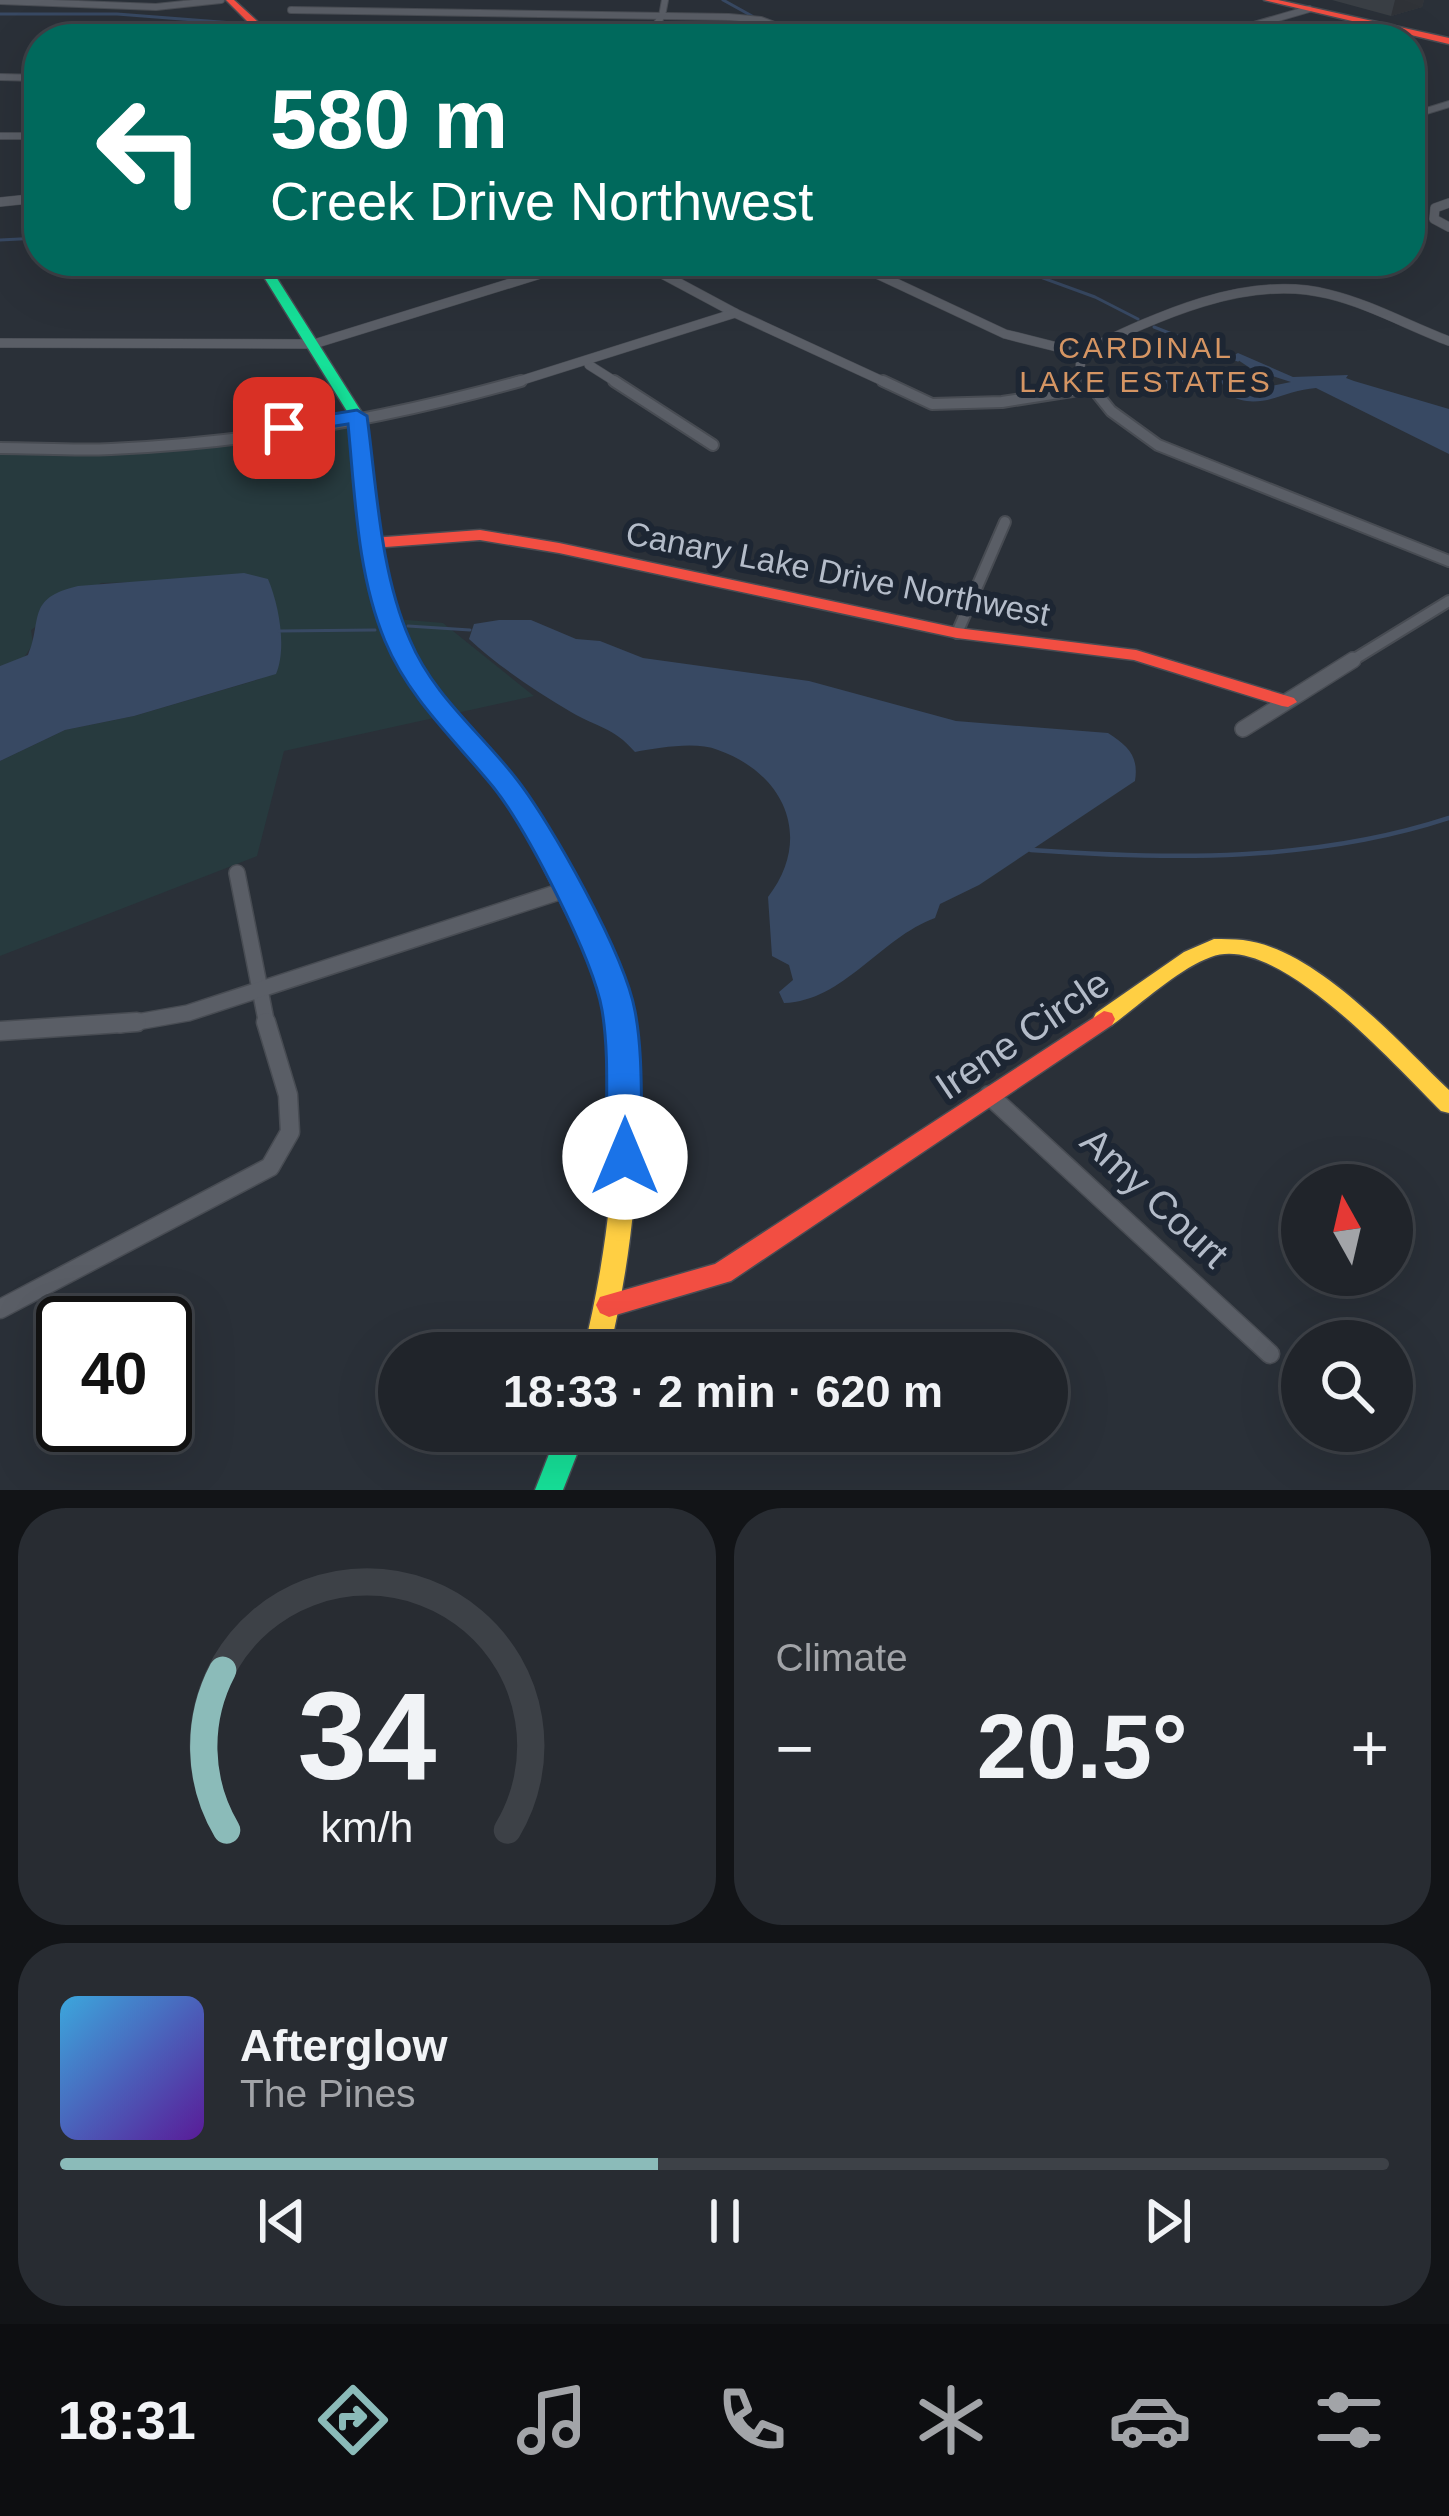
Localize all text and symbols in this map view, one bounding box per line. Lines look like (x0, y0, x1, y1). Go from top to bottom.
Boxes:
icon: left (72, 72, 228, 228)
text: 580 m (270, 72, 508, 166)
text: Creek Drive Northwest (270, 171, 813, 231)
district label: CARDINAL LAKE ESTATES (1019, 331, 1273, 398)
pin (233, 377, 335, 479)
icon: arrive (251, 395, 317, 461)
street label: Canary Lake Drive Northwest (623, 514, 1053, 633)
street label: Irene Circle (928, 961, 1117, 1108)
position arrow (562, 1094, 688, 1220)
street label: Amy Court (1073, 1119, 1237, 1276)
north arrow (1281, 1164, 1413, 1296)
map controls (1281, 1164, 1413, 1452)
speed limit sign: 40 (36, 1296, 192, 1452)
button: search (1281, 1320, 1413, 1452)
text: 18:33 · 2 min · 620 m (503, 1366, 943, 1417)
text: Climate (776, 1636, 908, 1679)
text: 34 (297, 1666, 436, 1805)
text: 20.5° (977, 1697, 1188, 1797)
text: − (776, 1711, 814, 1785)
text: + (1350, 1711, 1389, 1785)
text: km/h (320, 1802, 413, 1850)
text: Afterglow (240, 2020, 448, 2071)
text: The Pines (240, 2072, 416, 2115)
icon: previous (249, 2188, 315, 2254)
icon: pause (692, 2188, 758, 2254)
icon: next (1135, 2188, 1201, 2254)
icon: directions (311, 2378, 395, 2462)
icon: music (510, 2378, 594, 2462)
icon: phone (710, 2378, 794, 2462)
icon: climate (909, 2378, 993, 2462)
icon: car (1108, 2378, 1192, 2462)
icon: filters (1307, 2378, 1391, 2462)
text: 18:31 (58, 2390, 196, 2450)

